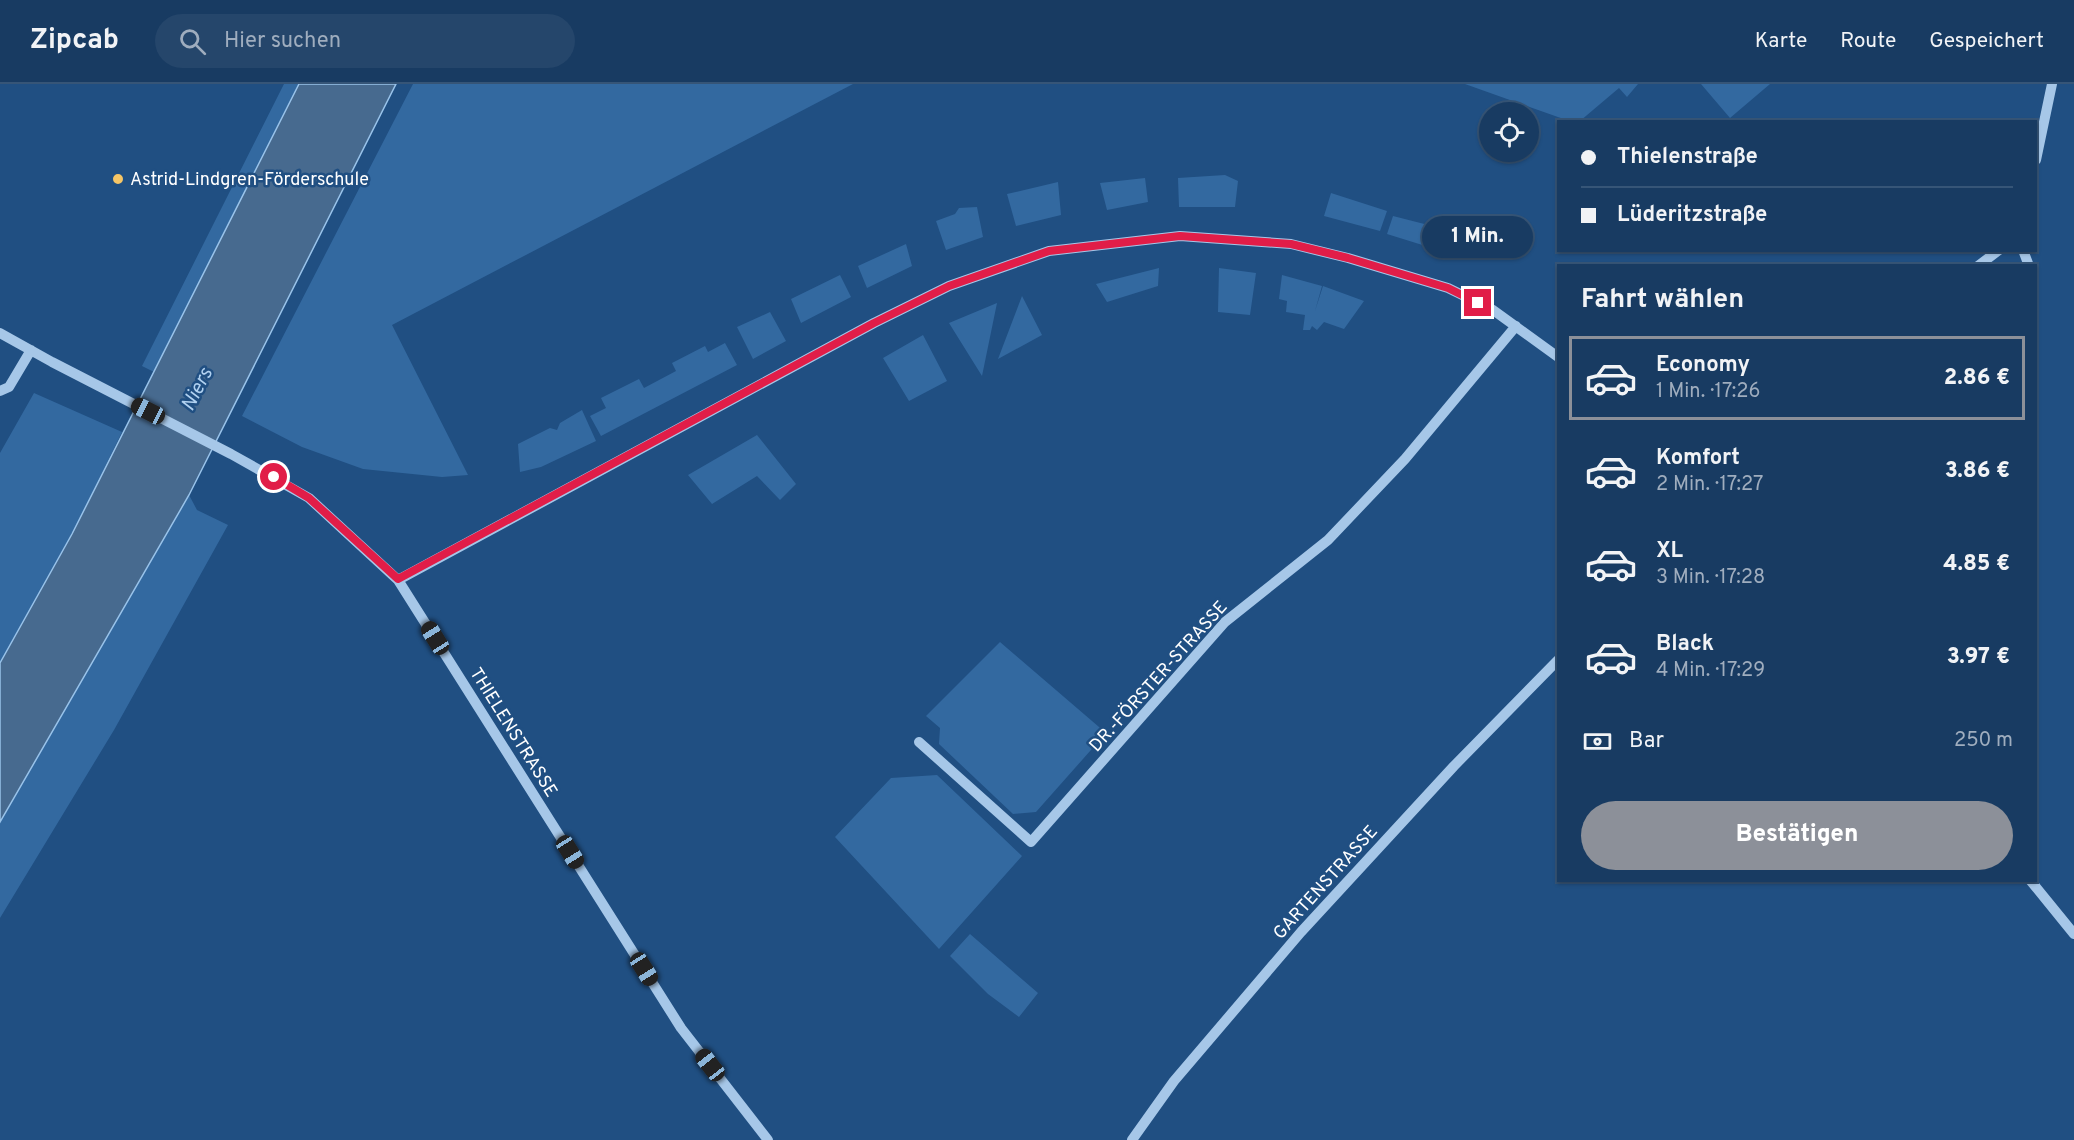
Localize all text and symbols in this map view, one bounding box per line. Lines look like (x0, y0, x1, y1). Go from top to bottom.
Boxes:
search box (155, 14, 575, 68)
text: Zipcab (30, 23, 119, 59)
icon: search (176, 25, 209, 58)
text: Hier suchen (224, 28, 341, 55)
text: Karte (1755, 28, 1807, 55)
text: Route (1840, 28, 1896, 55)
text: Gespeichert (1929, 28, 2044, 55)
map controls (1479, 102, 1539, 162)
button: locate (1479, 102, 1539, 162)
text: Thielenstraße (1617, 144, 1758, 171)
place label: Astrid-Lindgren-Förderschule (130, 169, 369, 192)
marker: Astrid-Lindgren-Förderschule (111, 172, 125, 186)
text: Lüderitzstraße (1617, 202, 1767, 229)
callout: 1 Min. (1422, 216, 1534, 258)
text: 1 Min. (1451, 224, 1504, 250)
text: Fahrt wählen (1581, 283, 1744, 317)
route end (1464, 289, 1491, 316)
icon: car (1584, 351, 1638, 405)
text: Economy (1656, 352, 1750, 379)
water label: Niers (176, 363, 220, 416)
text: 2.86 € (1944, 365, 2010, 392)
text: 1 Min. · 17:26 (1656, 379, 1760, 405)
car (128, 395, 168, 427)
icon: car (1584, 444, 1638, 498)
text: Komfort (1656, 445, 1740, 472)
text: 3.86 € (1945, 458, 2010, 485)
route start (260, 463, 287, 490)
text: 2 Min. · 17:27 (1656, 472, 1763, 498)
icon: car (1584, 537, 1638, 591)
text: XL (1656, 538, 1683, 565)
text: 4.85 € (1943, 551, 2010, 578)
text: 3 Min. · 17:28 (1656, 565, 1765, 591)
street label: DR.-FÖRSTER-STRASSE (1083, 595, 1233, 758)
car (418, 618, 452, 658)
icon: car (1584, 630, 1638, 684)
text: Black (1656, 631, 1714, 658)
text: 3.97 € (1947, 644, 2010, 671)
text: 4 Min. · 17:29 (1656, 658, 1765, 684)
street label: THIELENSTRASSE (464, 664, 562, 802)
icon: cash (1581, 725, 1614, 758)
text: Bar (1629, 728, 1664, 755)
text: 250 m (1954, 728, 2013, 754)
button: Bestätigen (1581, 801, 2013, 870)
street label: GARTENSTRASSE (1269, 821, 1383, 945)
car (553, 832, 587, 872)
car (627, 949, 661, 989)
car (692, 1045, 728, 1085)

